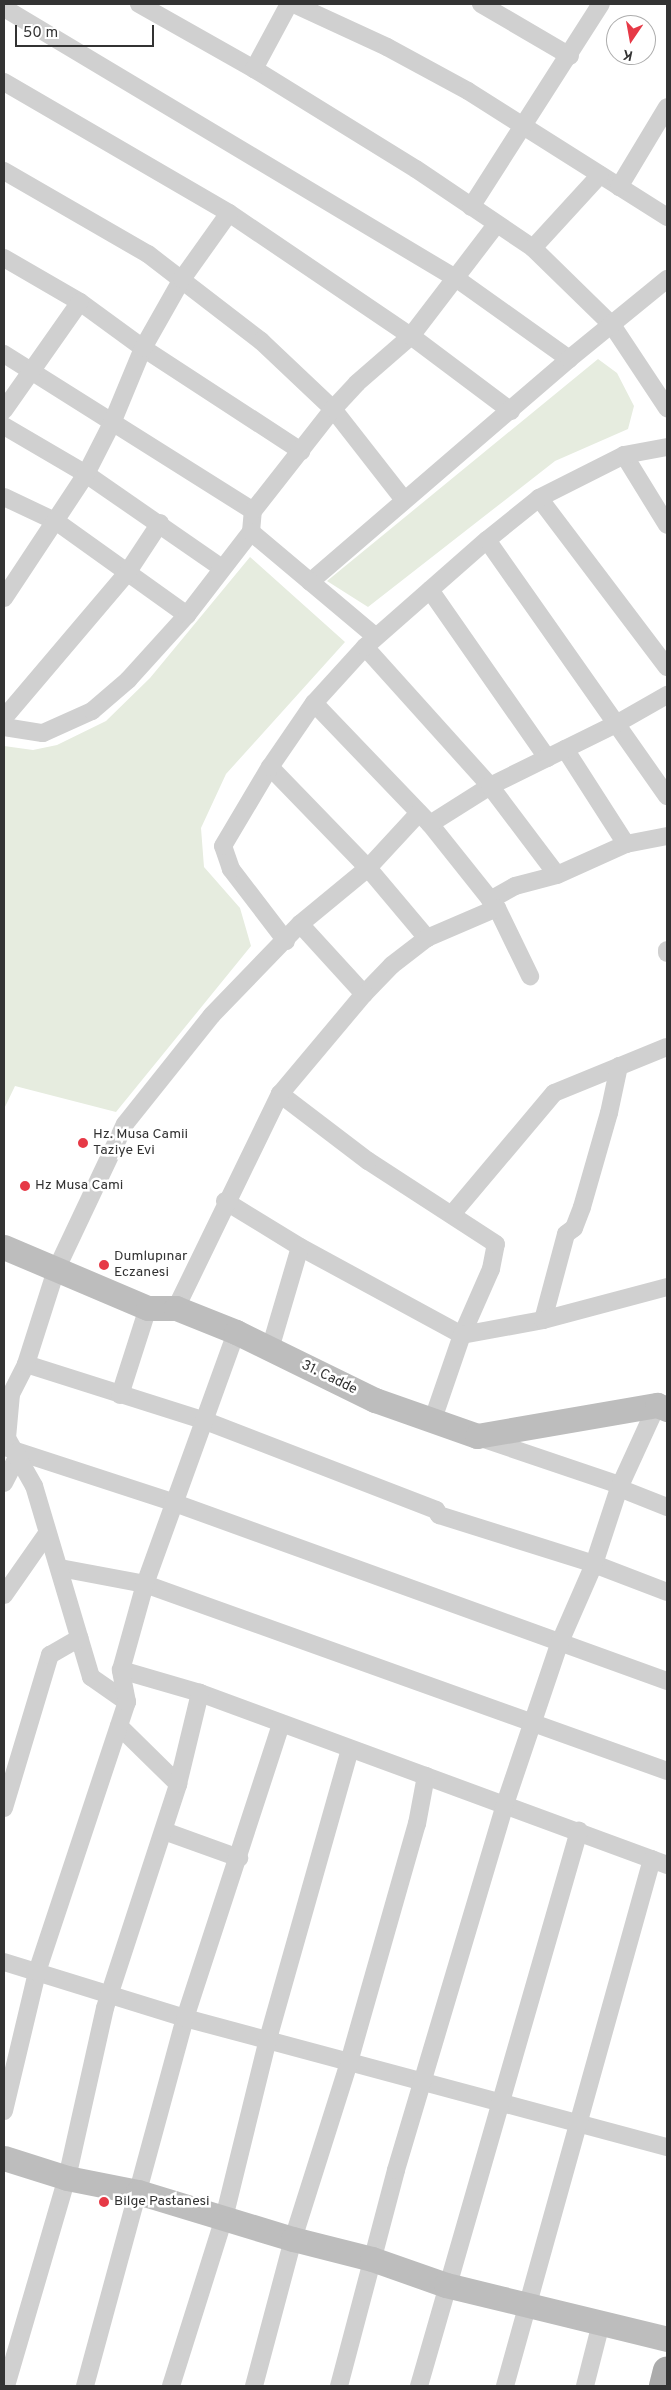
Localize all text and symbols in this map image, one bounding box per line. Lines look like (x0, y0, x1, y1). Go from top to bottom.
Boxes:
scale bar (18, 15, 156, 47)
north arrow (606, 15, 656, 65)
text: 50 m (23, 24, 58, 43)
text: K (621, 45, 635, 64)
place label: Hz. Musa Camii Taziye Evi (93, 1127, 188, 1160)
marker: Hz. Musa Camii Taziye Evi (77, 1137, 89, 1149)
place label: Hz Musa Cami (35, 1178, 123, 1194)
marker: Hz Musa Cami (19, 1180, 31, 1192)
place label: Dumlupınar Eczanesi (114, 1249, 187, 1282)
marker: Dumlupınar Eczanesi (98, 1259, 110, 1271)
street label: 31. Cadde (298, 1357, 360, 1399)
place label: Bilge Pastanesi (114, 2194, 210, 2210)
marker: Bilge Pastanesi (98, 2196, 110, 2208)

